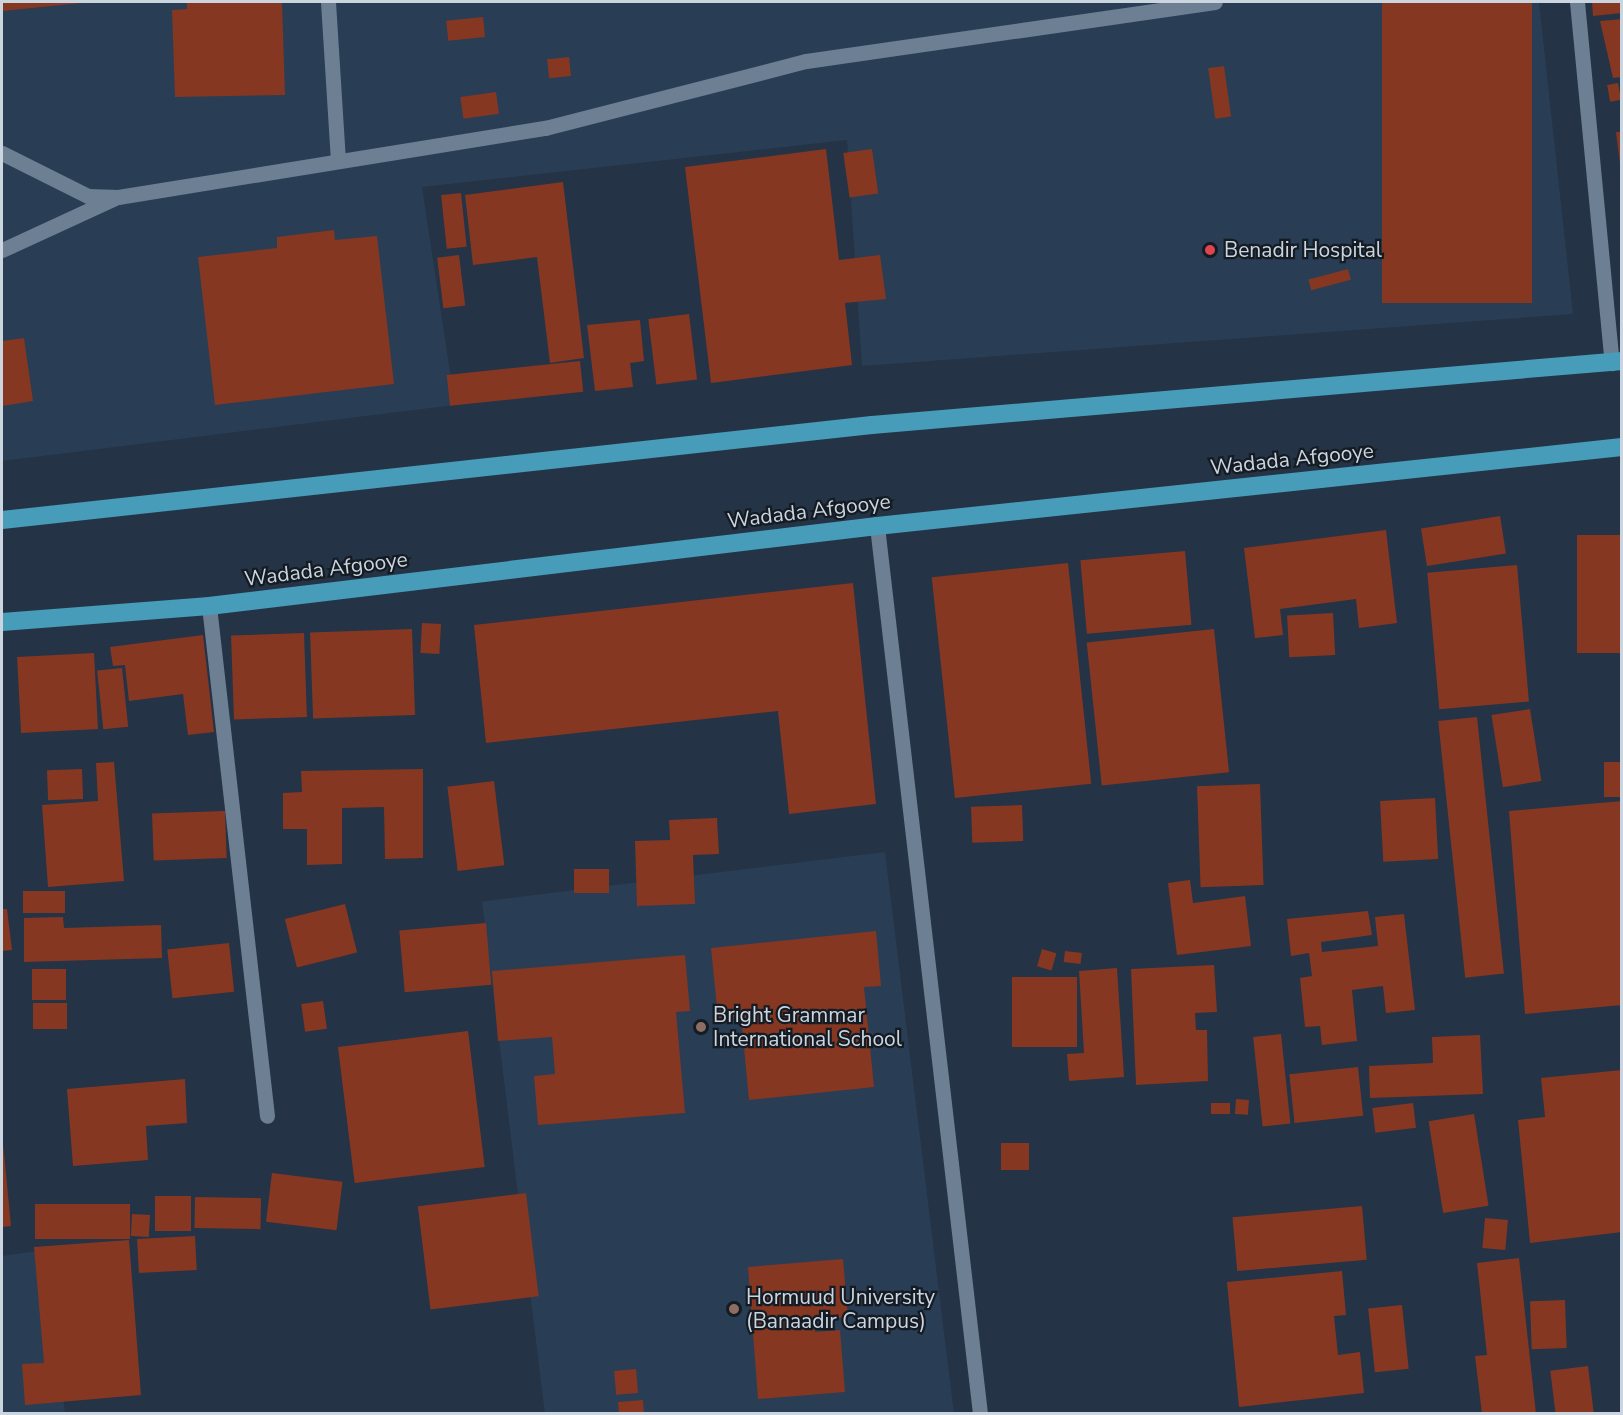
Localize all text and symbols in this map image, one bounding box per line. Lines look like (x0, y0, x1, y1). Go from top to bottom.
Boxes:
place label: Benadir Hospital (1224, 237, 1382, 263)
marker: Benadir Hospital (1201, 241, 1219, 259)
street label: Wadada Afgooye (1209, 438, 1375, 480)
street label: Wadada Afgooye (726, 488, 892, 534)
street label: Wadada Afgooye (243, 546, 409, 592)
place label: Bright Grammar International School (713, 1002, 902, 1052)
marker: Bright Grammar International School (694, 1020, 708, 1034)
place label: Hormuud University (Banaadir Campus) (746, 1284, 935, 1334)
marker: Hormuud University (Banaadir Campus) (727, 1302, 741, 1316)

